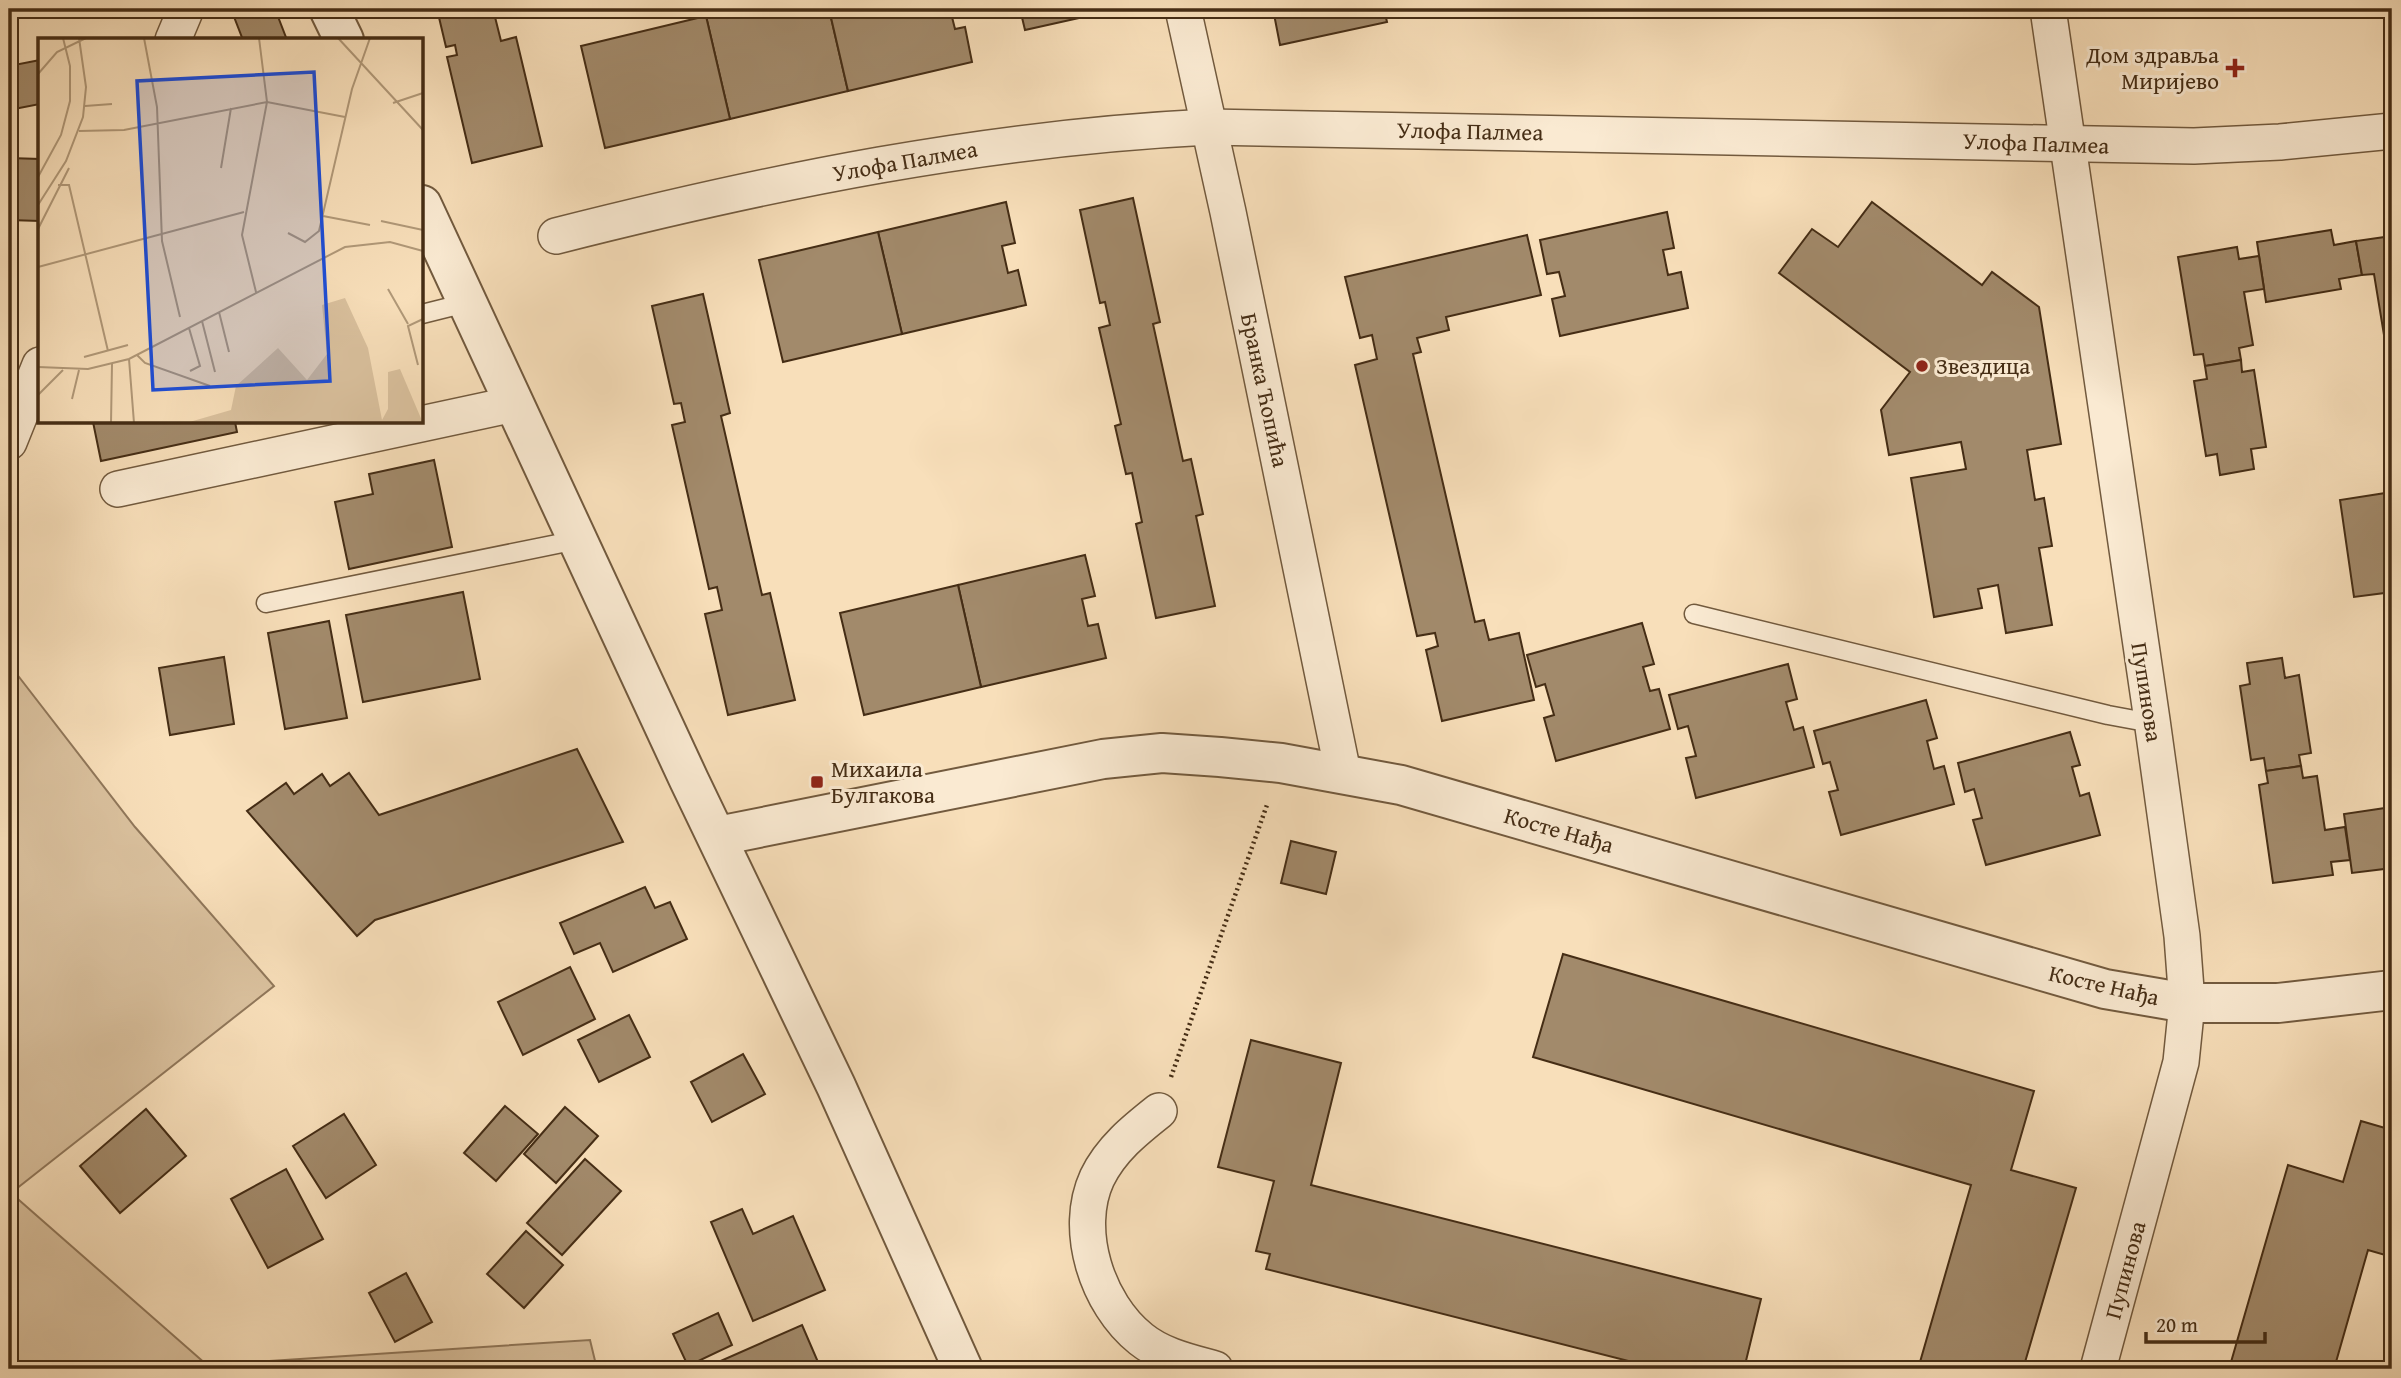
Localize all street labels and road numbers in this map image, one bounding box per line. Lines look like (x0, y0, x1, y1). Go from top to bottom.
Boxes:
street label: Улофа Палмеа (1397, 113, 1544, 148)
street label: Улофа Палмеа (1962, 123, 2110, 162)
street label: Улофа Палмеа (830, 132, 980, 189)
street label: Бранка Ћопића (1233, 310, 1298, 470)
street label: Пупинова (2123, 640, 2172, 744)
street label: Косте Нађа (1501, 798, 1618, 861)
street label: Косте Нађа (2046, 956, 2163, 1013)
street label: Пупинова (2096, 1217, 2153, 1323)

